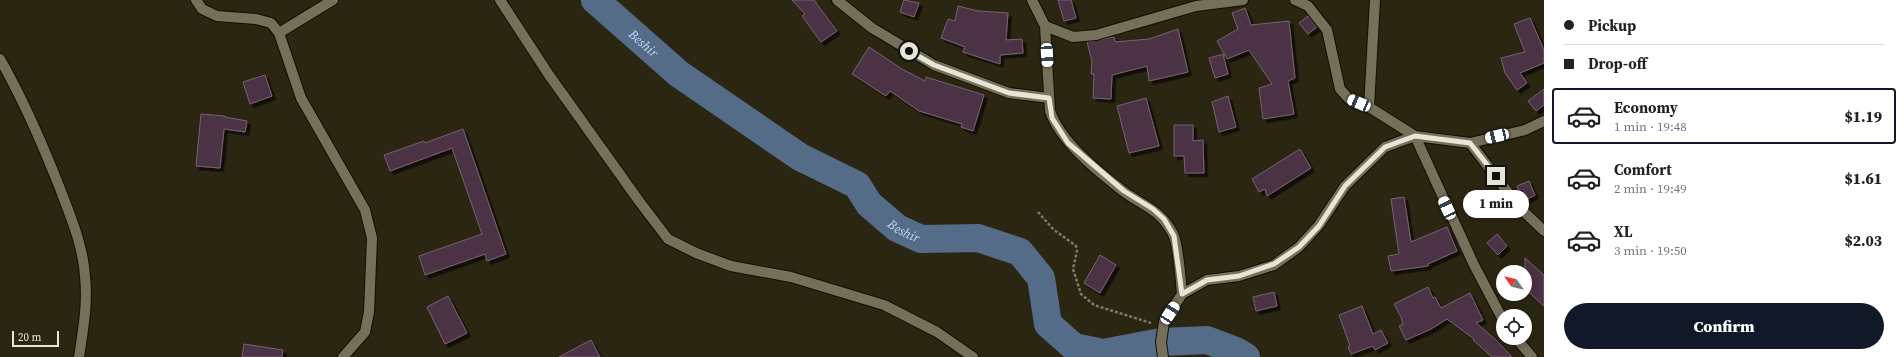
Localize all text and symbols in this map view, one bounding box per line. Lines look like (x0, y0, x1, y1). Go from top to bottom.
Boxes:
text: Pickup (1588, 15, 1636, 36)
water label: Beshir (624, 25, 662, 61)
route start (900, 42, 918, 60)
car (1040, 43, 1054, 67)
text: Drop-off (1588, 53, 1647, 74)
car (1346, 93, 1372, 113)
text: Economy (1614, 97, 1678, 118)
icon: car (1566, 98, 1602, 134)
text: $1.19 (1844, 106, 1882, 127)
text: 1 min · 19:48 (1614, 118, 1687, 135)
car (1484, 127, 1510, 145)
text: Comfort (1614, 159, 1672, 180)
icon: car (1566, 160, 1602, 196)
route end (1487, 167, 1505, 185)
text: $1.61 (1844, 168, 1882, 189)
text: 2 min · 19:49 (1614, 180, 1687, 197)
callout: 1 min (1463, 190, 1529, 218)
car (1436, 195, 1458, 221)
text: 1 min (1479, 195, 1513, 212)
water label: Beshir (883, 215, 923, 247)
text: XL (1614, 221, 1633, 242)
icon: car (1566, 222, 1602, 258)
text: $2.03 (1844, 230, 1882, 251)
text: 3 min · 19:50 (1614, 242, 1687, 259)
north arrow (1496, 265, 1532, 301)
map controls (1496, 265, 1532, 345)
car (1158, 300, 1182, 326)
button: Confirm (1564, 303, 1884, 349)
button: locate (1496, 309, 1532, 345)
scale bar (12, 329, 59, 348)
text: 20 m (18, 330, 41, 345)

